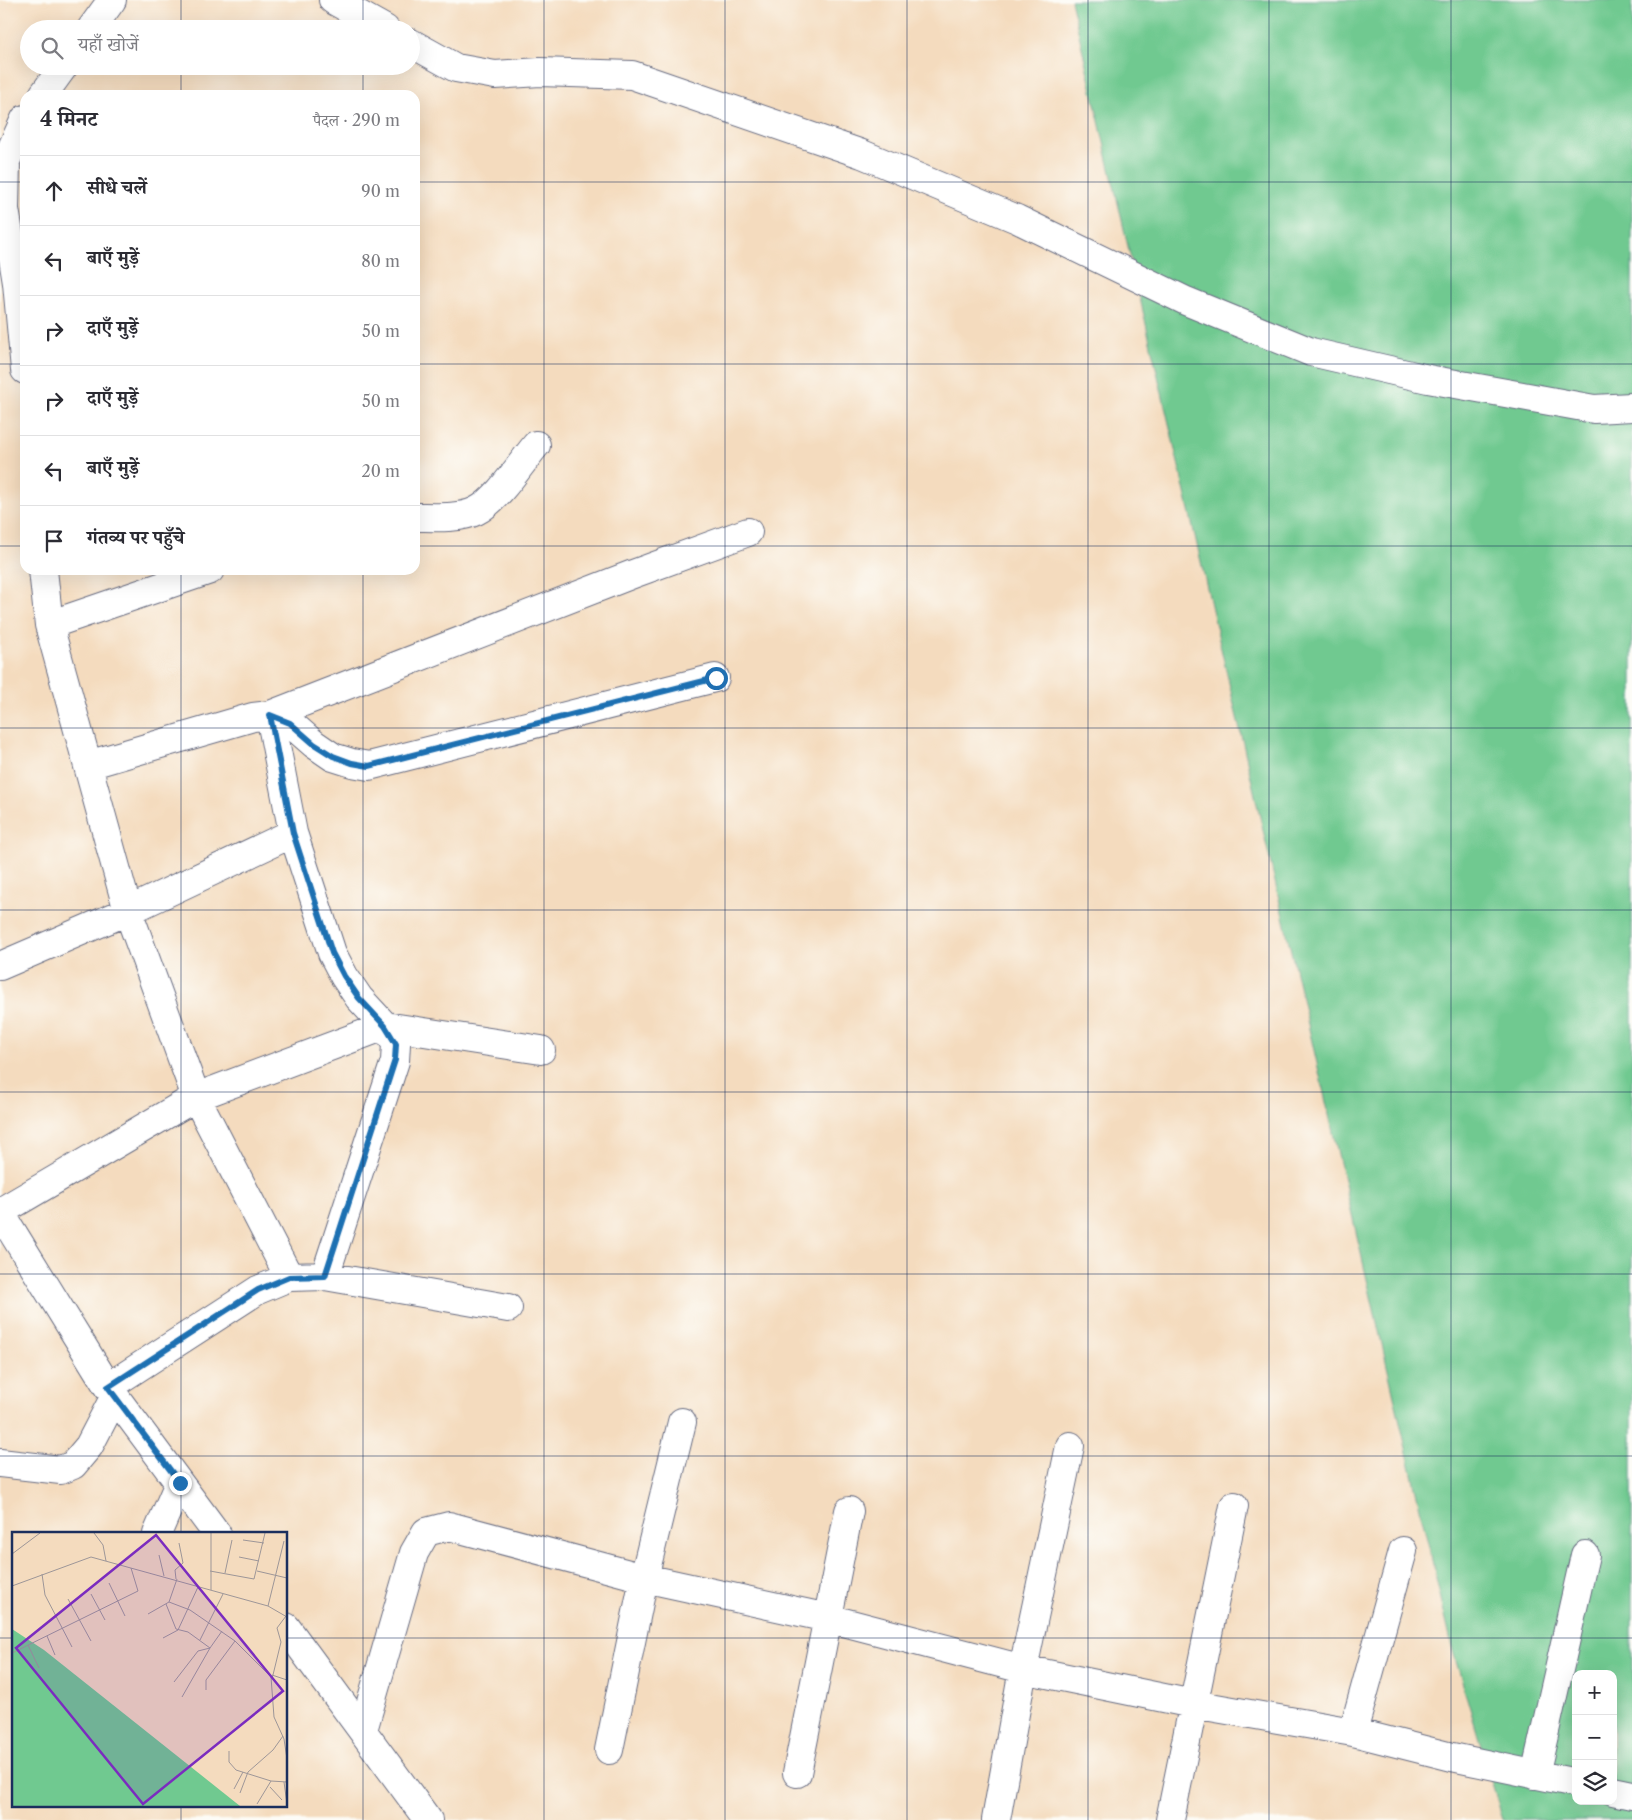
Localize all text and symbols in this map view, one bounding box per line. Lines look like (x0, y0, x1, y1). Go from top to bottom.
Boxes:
search box (20, 20, 420, 75)
text: यहाँ खोजें (78, 33, 139, 56)
icon: search (38, 34, 66, 62)
text: 4 मिनट (40, 106, 98, 131)
text: पैदल · 290 m (313, 110, 400, 130)
text: सीधे चलें (87, 176, 147, 199)
icon: ahead (40, 177, 68, 205)
text: 90 m (361, 181, 400, 201)
text: बाएँ मुड़ें (87, 246, 139, 269)
icon: left (40, 247, 68, 275)
text: 80 m (361, 251, 400, 271)
text: दाएँ मुड़ें (87, 316, 138, 339)
icon: right (40, 317, 68, 345)
text: 50 m (362, 321, 400, 341)
text: दाएँ मुड़ें (87, 386, 138, 409)
icon: right (40, 387, 68, 415)
text: 50 m (362, 391, 400, 411)
text: बाएँ मुड़ें (87, 456, 139, 479)
icon: left (40, 457, 68, 485)
text: 20 m (361, 461, 400, 481)
text: गंतव्य पर पहुँचे (87, 526, 184, 549)
icon: arrive (40, 527, 68, 555)
route start (705, 667, 728, 690)
route end (169, 1472, 192, 1495)
inset map (12, 1532, 288, 1808)
map controls (1572, 1670, 1617, 1805)
button: + (1572, 1670, 1617, 1715)
button: − (1572, 1715, 1617, 1760)
button: layers (1572, 1760, 1617, 1805)

